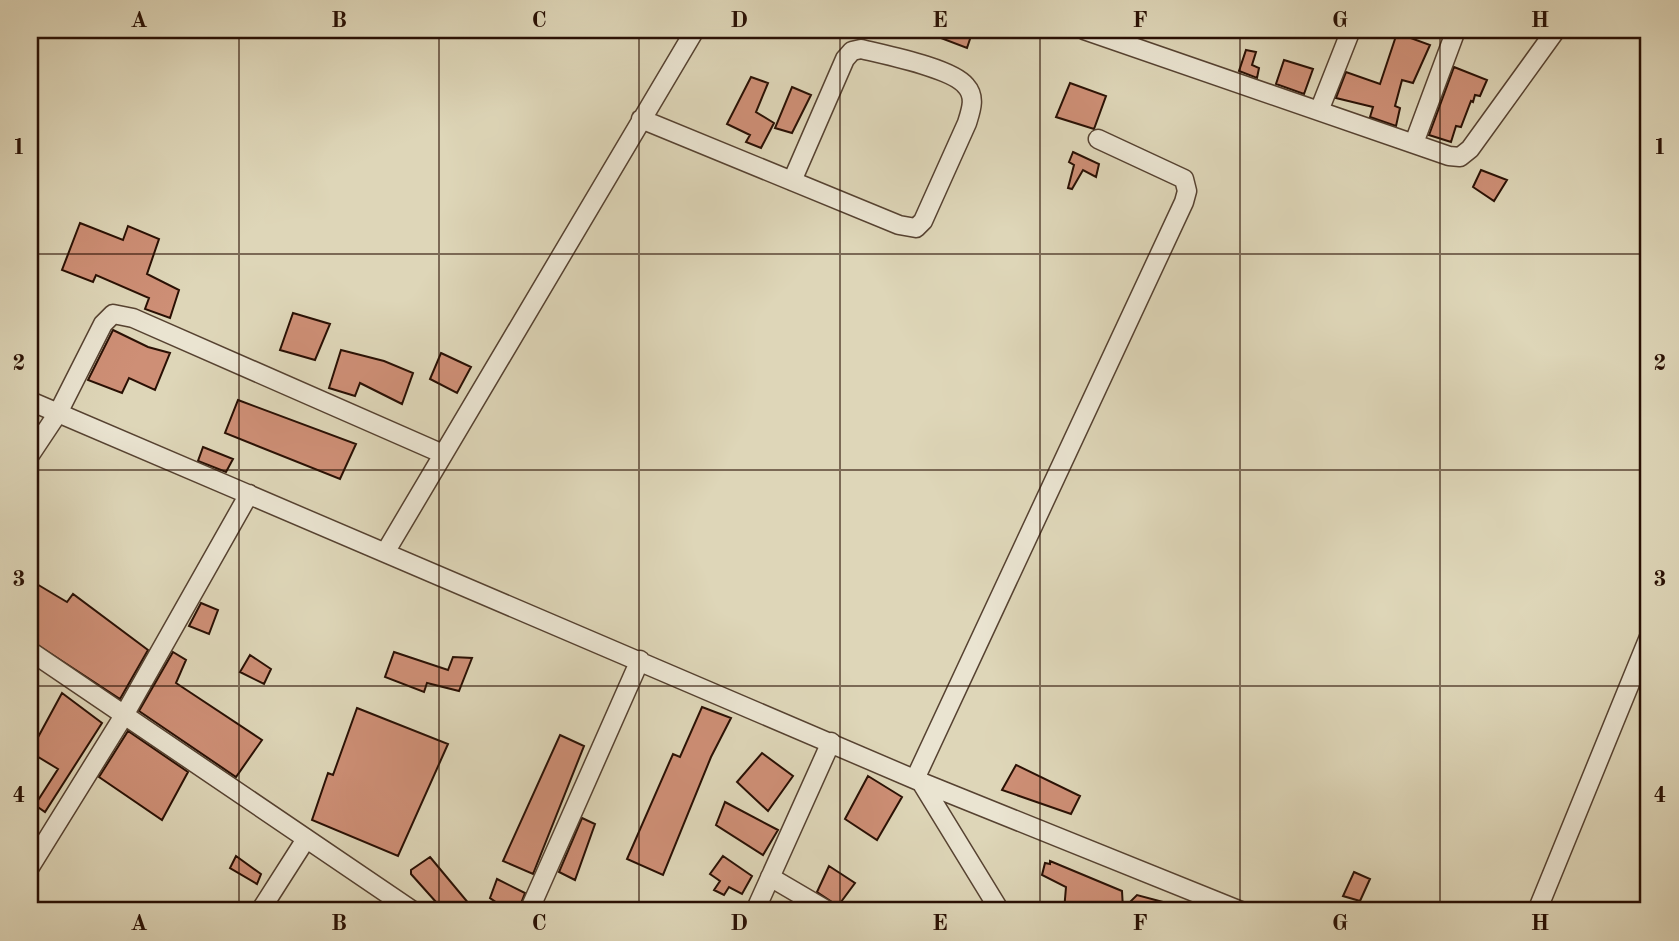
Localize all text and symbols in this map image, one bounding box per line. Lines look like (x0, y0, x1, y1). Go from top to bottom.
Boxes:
text: A (130, 9, 148, 32)
text: B (331, 9, 347, 32)
text: C (531, 9, 547, 32)
text: D (730, 9, 748, 32)
text: E (932, 9, 948, 32)
text: F (1132, 9, 1148, 32)
text: G (1332, 9, 1348, 32)
text: H (1531, 9, 1549, 32)
text: 1 (12, 136, 26, 159)
text: 1 (1653, 136, 1667, 159)
text: 2 (12, 352, 26, 375)
text: 2 (1653, 352, 1667, 375)
text: 3 (12, 568, 26, 591)
text: 3 (1653, 568, 1667, 591)
text: 4 (12, 784, 26, 807)
text: 4 (1653, 784, 1667, 807)
text: A (130, 912, 148, 935)
text: B (331, 912, 347, 935)
text: C (531, 912, 547, 935)
text: D (730, 912, 748, 935)
text: E (932, 912, 948, 935)
text: F (1132, 912, 1148, 935)
text: G (1332, 912, 1348, 935)
text: H (1531, 912, 1549, 935)

